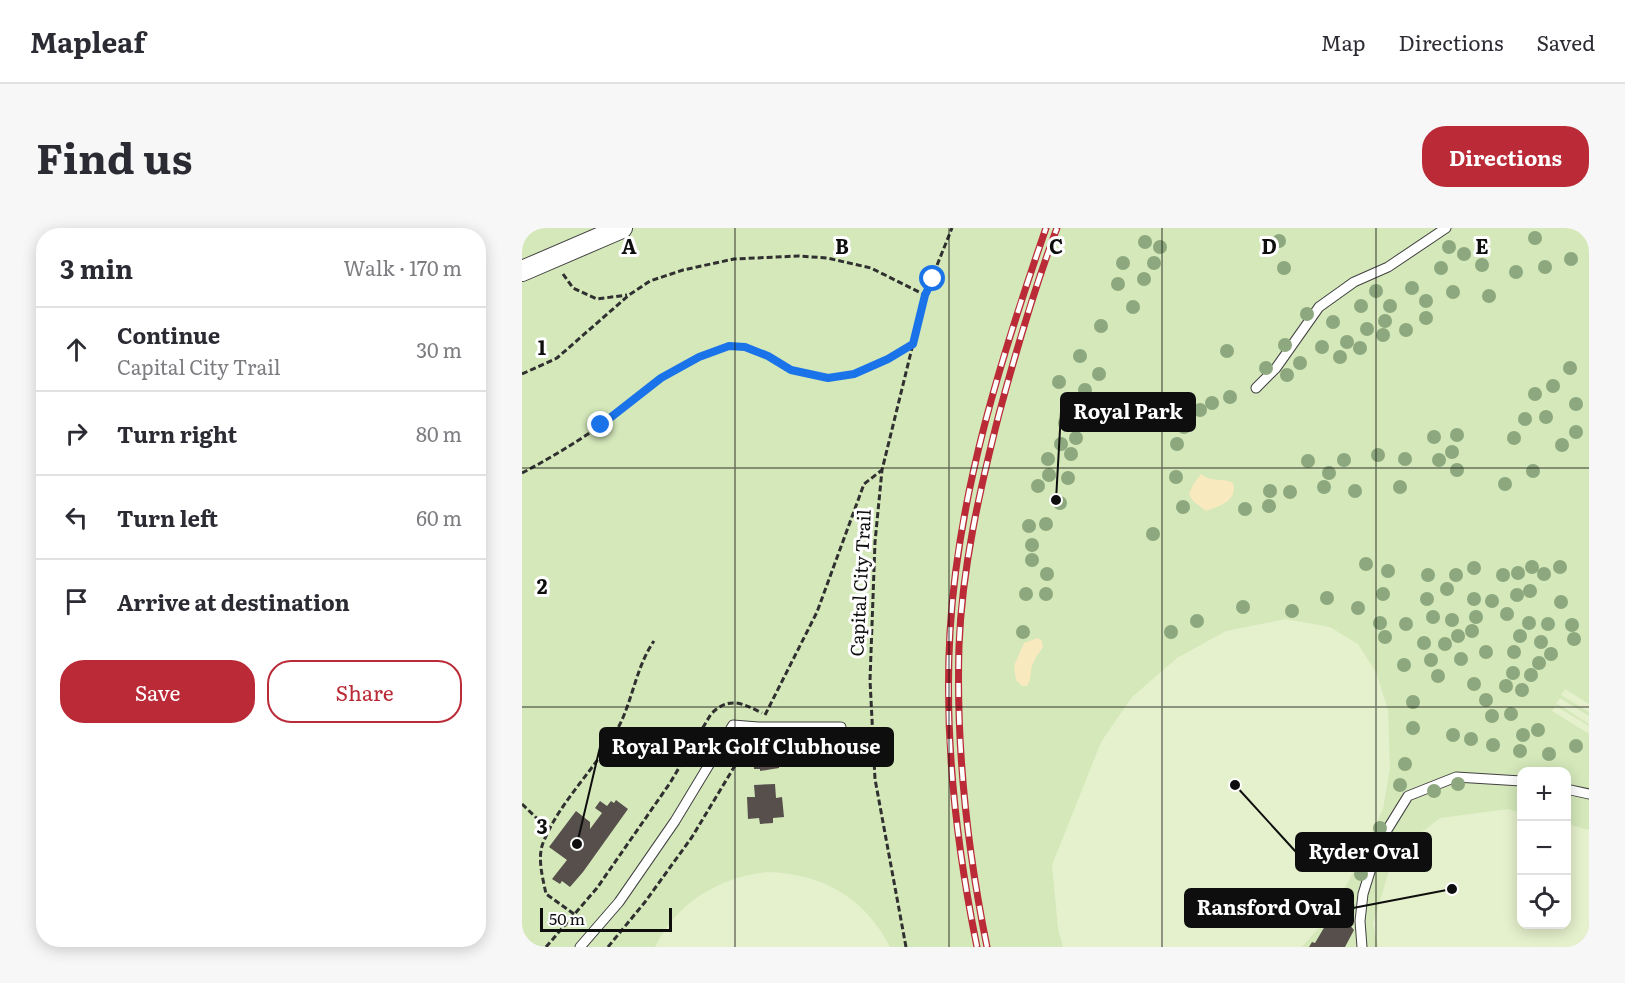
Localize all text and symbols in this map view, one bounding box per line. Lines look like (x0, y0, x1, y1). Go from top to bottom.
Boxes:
text: Mapleaf (30, 20, 145, 62)
text: Map (1321, 26, 1366, 57)
text: Directions (1399, 26, 1504, 57)
text: Saved (1537, 26, 1595, 57)
text: Find us (36, 125, 193, 187)
button: Directions (1422, 126, 1589, 187)
text: A (621, 230, 637, 260)
text: B (835, 230, 849, 260)
text: C (1049, 230, 1063, 260)
text: D (1261, 230, 1277, 260)
text: E (1475, 230, 1489, 260)
text: 3 min (60, 248, 133, 287)
text: Walk · 170 m (344, 252, 462, 282)
route start (919, 265, 945, 291)
text: Continue (117, 318, 220, 351)
text: 1 (538, 331, 546, 361)
icon: ahead (60, 333, 93, 366)
text: 30 m (416, 334, 462, 364)
text: Capital City Trail (117, 351, 281, 381)
callout: Royal Park (1061, 393, 1195, 431)
text: Royal Park (1073, 395, 1183, 425)
route end (587, 411, 613, 437)
icon: right (60, 417, 93, 450)
text: Turn right (117, 417, 237, 450)
text: 80 m (416, 418, 462, 448)
icon: left (60, 501, 93, 534)
text: Turn left (117, 501, 218, 534)
text: 60 m (416, 502, 462, 532)
street label: Capital City Trail (842, 509, 877, 657)
text: 2 (537, 570, 548, 600)
icon: arrive (60, 585, 93, 618)
text: Arrive at destination (117, 585, 350, 618)
button: Save (60, 660, 255, 723)
button: Share (267, 660, 462, 723)
callout: Royal Park Golf Clubhouse (600, 728, 893, 766)
text: Royal Park Golf Clubhouse (611, 730, 881, 760)
map controls (1517, 767, 1571, 929)
button: + (1517, 767, 1571, 821)
text: 3 (536, 810, 548, 840)
button: − (1517, 821, 1571, 875)
callout: Ryder Oval (1296, 833, 1431, 871)
text: Ryder Oval (1309, 835, 1419, 865)
button: locate (1517, 875, 1571, 929)
callout: Ransford Oval (1185, 889, 1353, 927)
text: Ransford Oval (1197, 891, 1341, 921)
scale bar (540, 905, 672, 932)
text: 50 m (549, 906, 585, 930)

